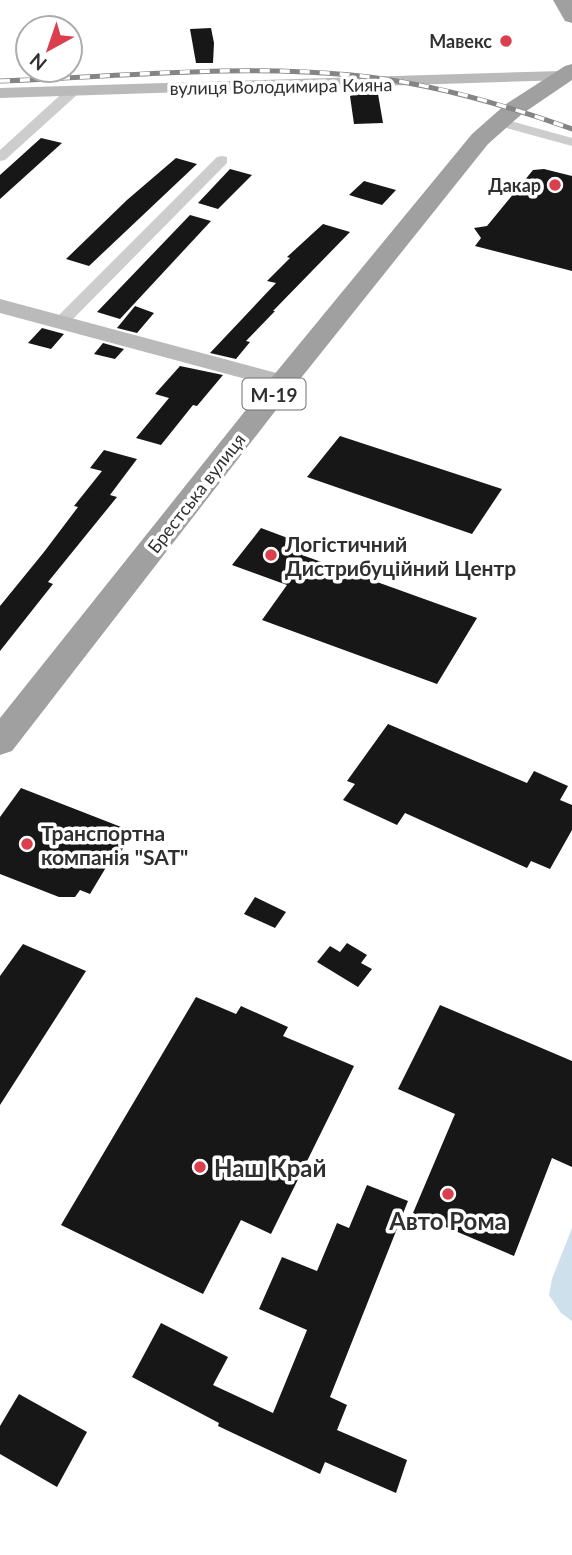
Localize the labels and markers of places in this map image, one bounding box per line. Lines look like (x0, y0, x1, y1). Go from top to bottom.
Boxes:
place label: Мавекс (429, 30, 492, 52)
marker: Мавекс (498, 33, 514, 49)
place label: Дакар (488, 174, 541, 196)
marker: Дакар (547, 177, 563, 193)
place label: Логістичний Дистрибуційний Центр (284, 531, 516, 580)
marker: Логістичний Дистрибуційний Центр (263, 547, 279, 563)
place label: Транспортна компанія "SAT" (41, 820, 188, 869)
marker: Транспортна компанія "SAT" (19, 836, 35, 852)
place label: Наш Край (214, 1153, 326, 1182)
marker: Наш Край (192, 1159, 208, 1175)
marker: Авто Рома (440, 1186, 456, 1202)
place label: Авто Рома (388, 1206, 507, 1235)

